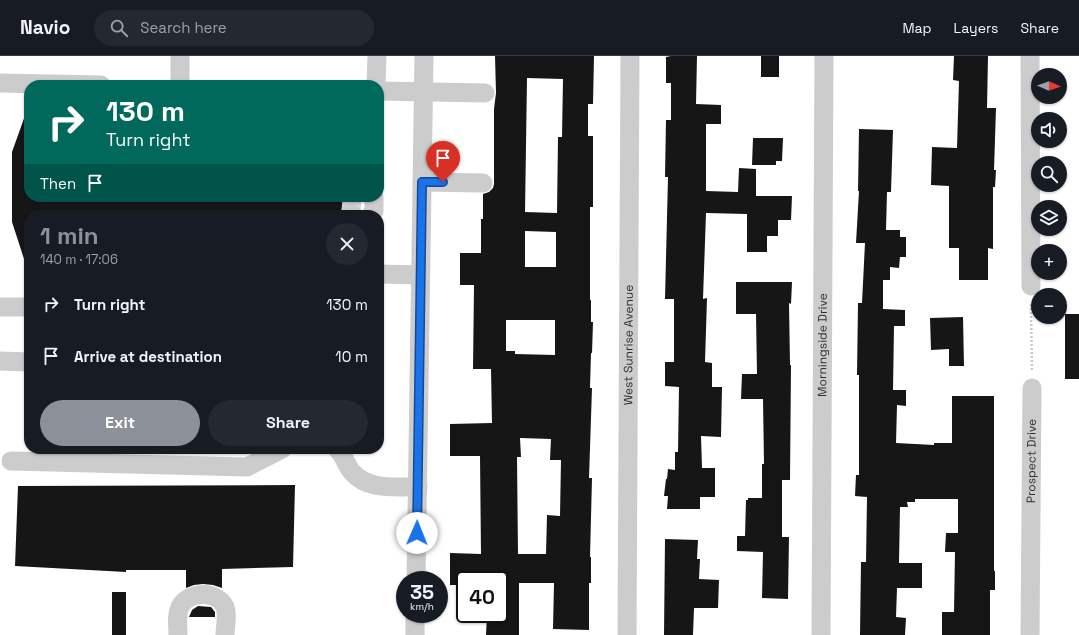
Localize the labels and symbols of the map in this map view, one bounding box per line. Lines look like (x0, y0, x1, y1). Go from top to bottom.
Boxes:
north arrow (1031, 68, 1067, 104)
pin (426, 141, 460, 182)
street label: West Sunrise Avenue (620, 285, 637, 405)
street label: Morningside Drive (814, 293, 831, 397)
street label: Prospect Drive (1023, 419, 1040, 503)
position arrow (396, 512, 438, 554)
speed limit sign: 40 (456, 571, 508, 623)

